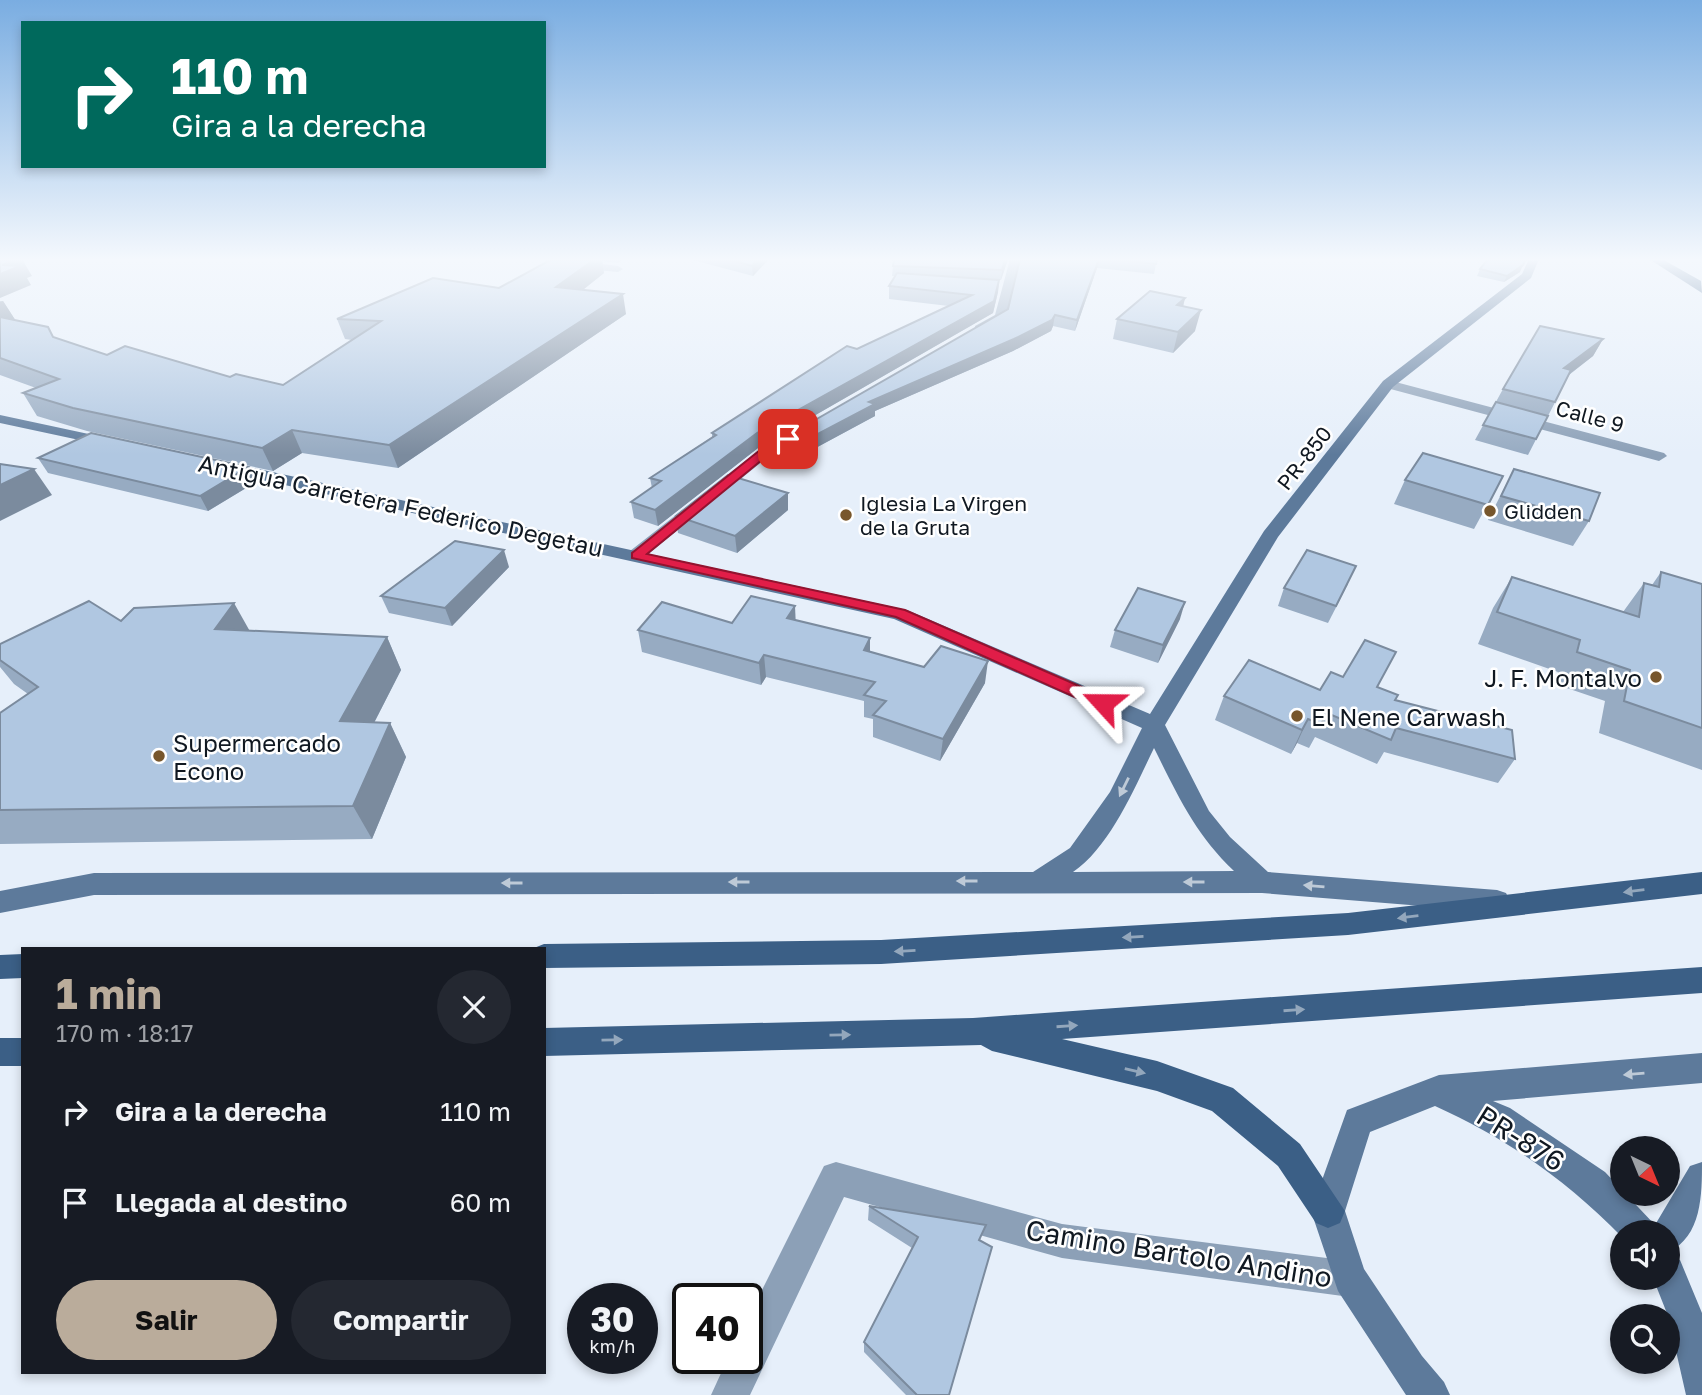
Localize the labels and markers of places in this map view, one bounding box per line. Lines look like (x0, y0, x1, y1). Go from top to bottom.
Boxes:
pin (758, 409, 818, 469)
place label: Iglesia La Virgen de la Gruta (860, 490, 1027, 540)
place label: Glidden (1504, 498, 1582, 524)
marker: Glidden (1482, 503, 1498, 519)
marker: Iglesia La Virgen de la Gruta (838, 507, 854, 523)
place label: J. F. Montalvo (1484, 663, 1642, 692)
marker: J. F. Montalvo (1648, 669, 1664, 685)
place label: El Nene Carwash (1311, 702, 1506, 731)
marker: El Nene Carwash (1289, 708, 1305, 724)
place label: Supermercado Econo (173, 728, 341, 785)
marker: Supermercado Econo (151, 748, 167, 764)

